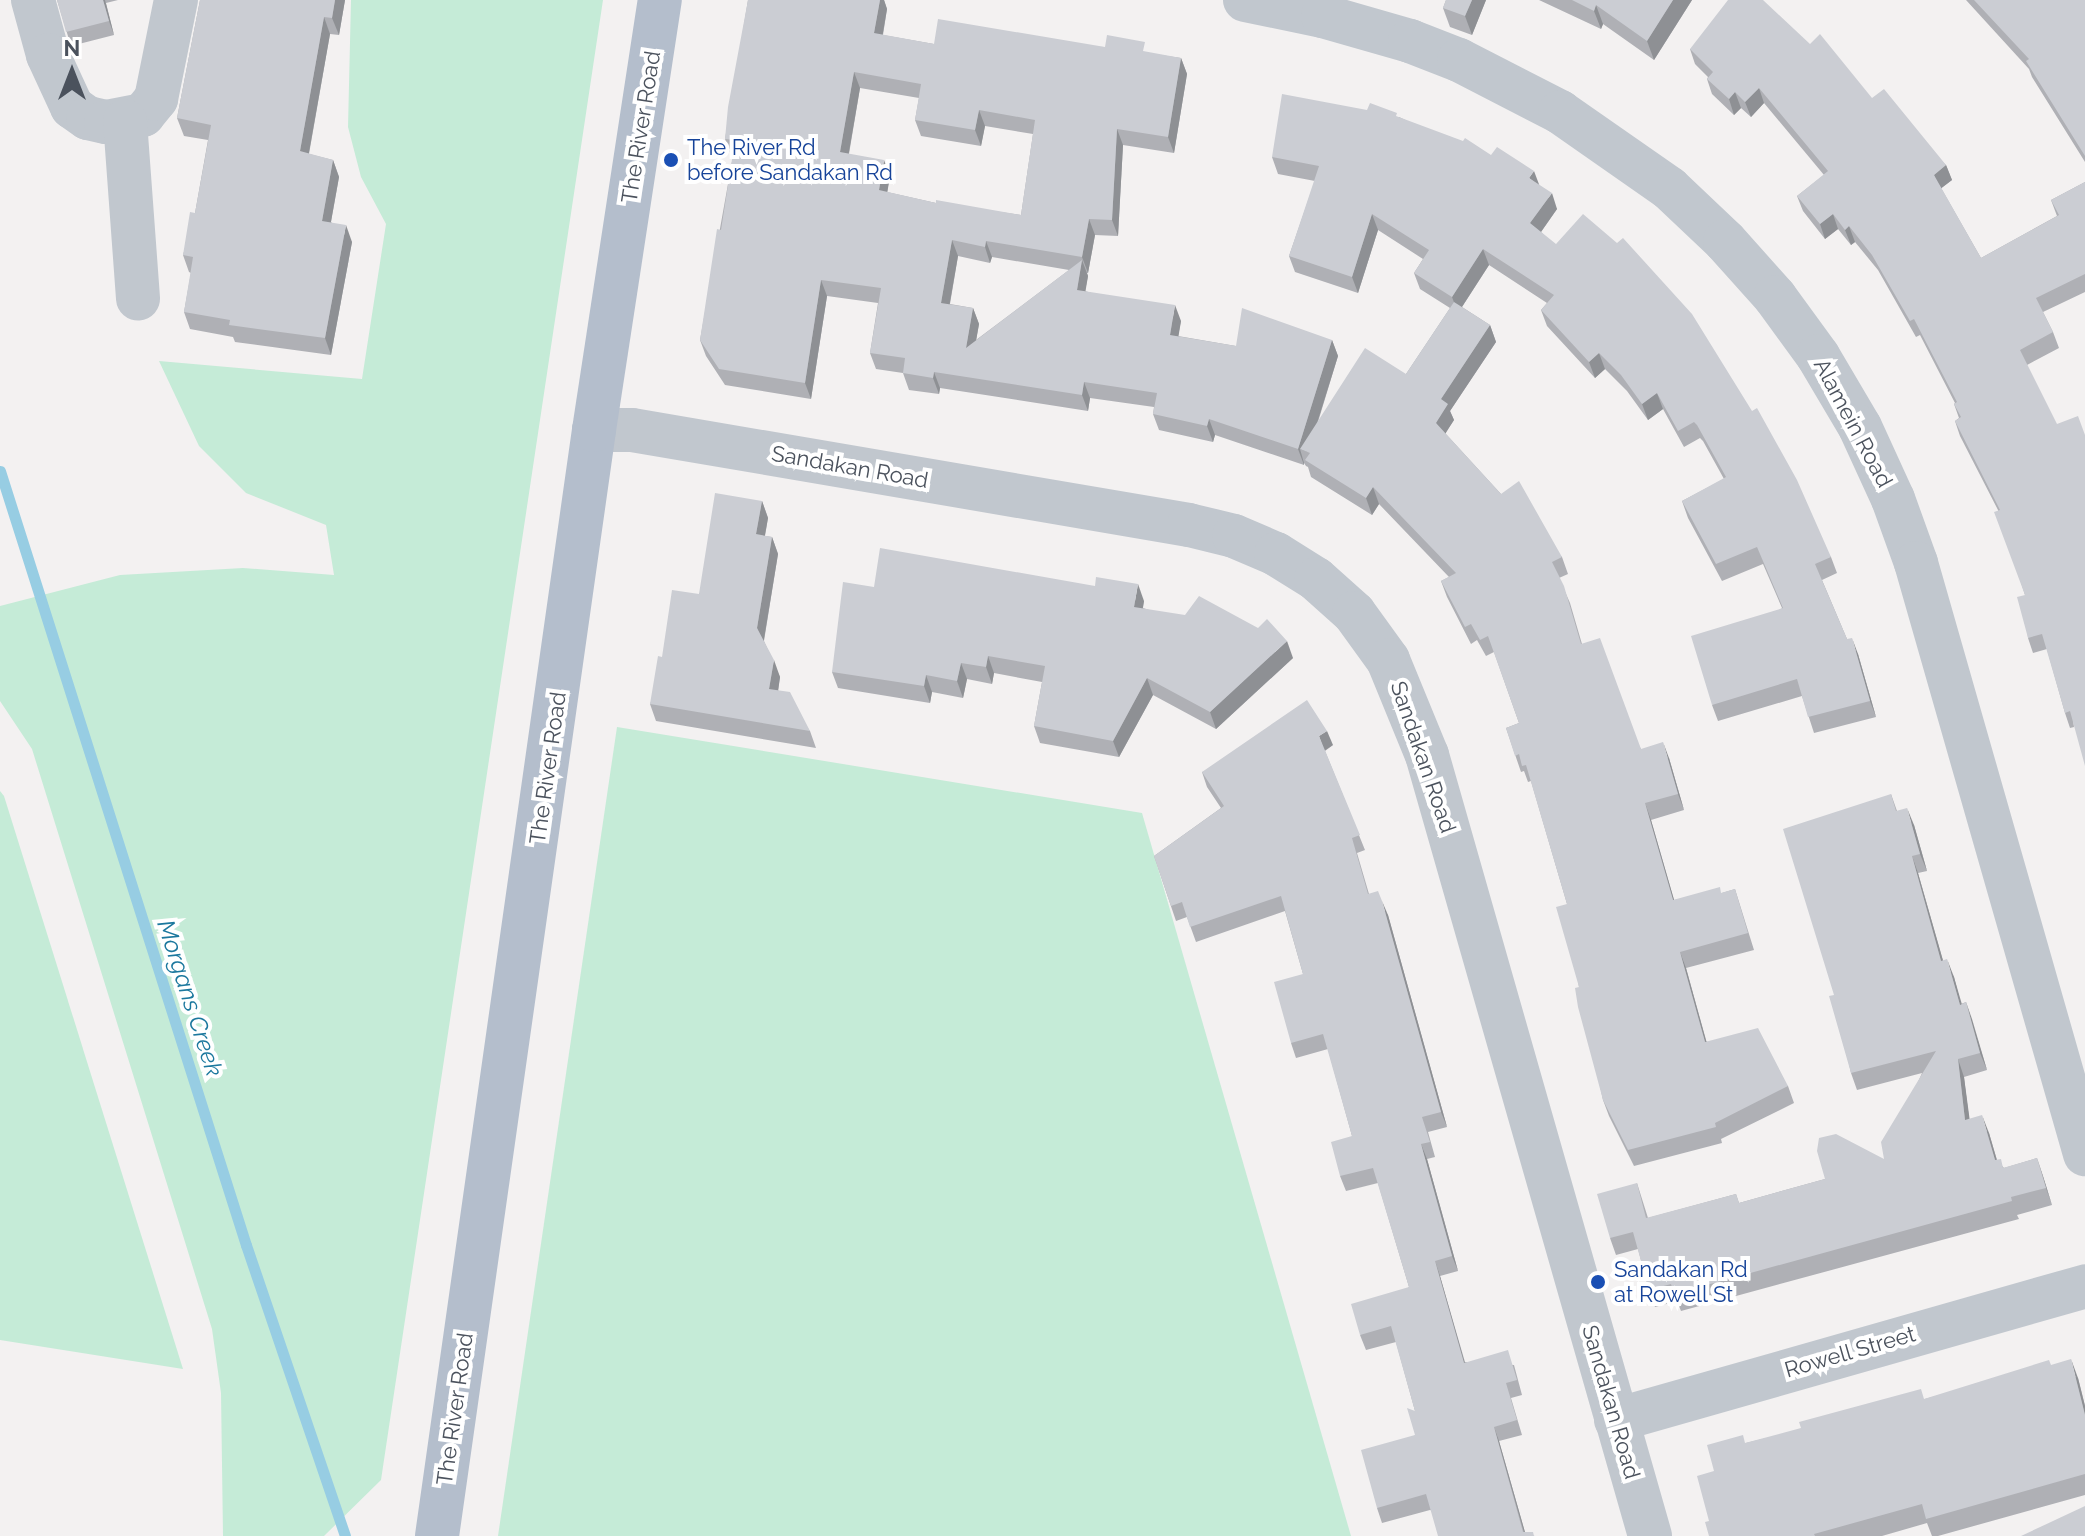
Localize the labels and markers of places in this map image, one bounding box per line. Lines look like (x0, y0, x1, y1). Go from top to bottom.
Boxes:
place label: The River Rd before Sandakan Rd (687, 134, 893, 186)
marker: The River Rd before Sandakan Rd (662, 151, 680, 169)
place label: Sandakan Rd at Rowell St (1614, 1256, 1748, 1308)
marker: Sandakan Rd at Rowell St (1589, 1273, 1607, 1291)

